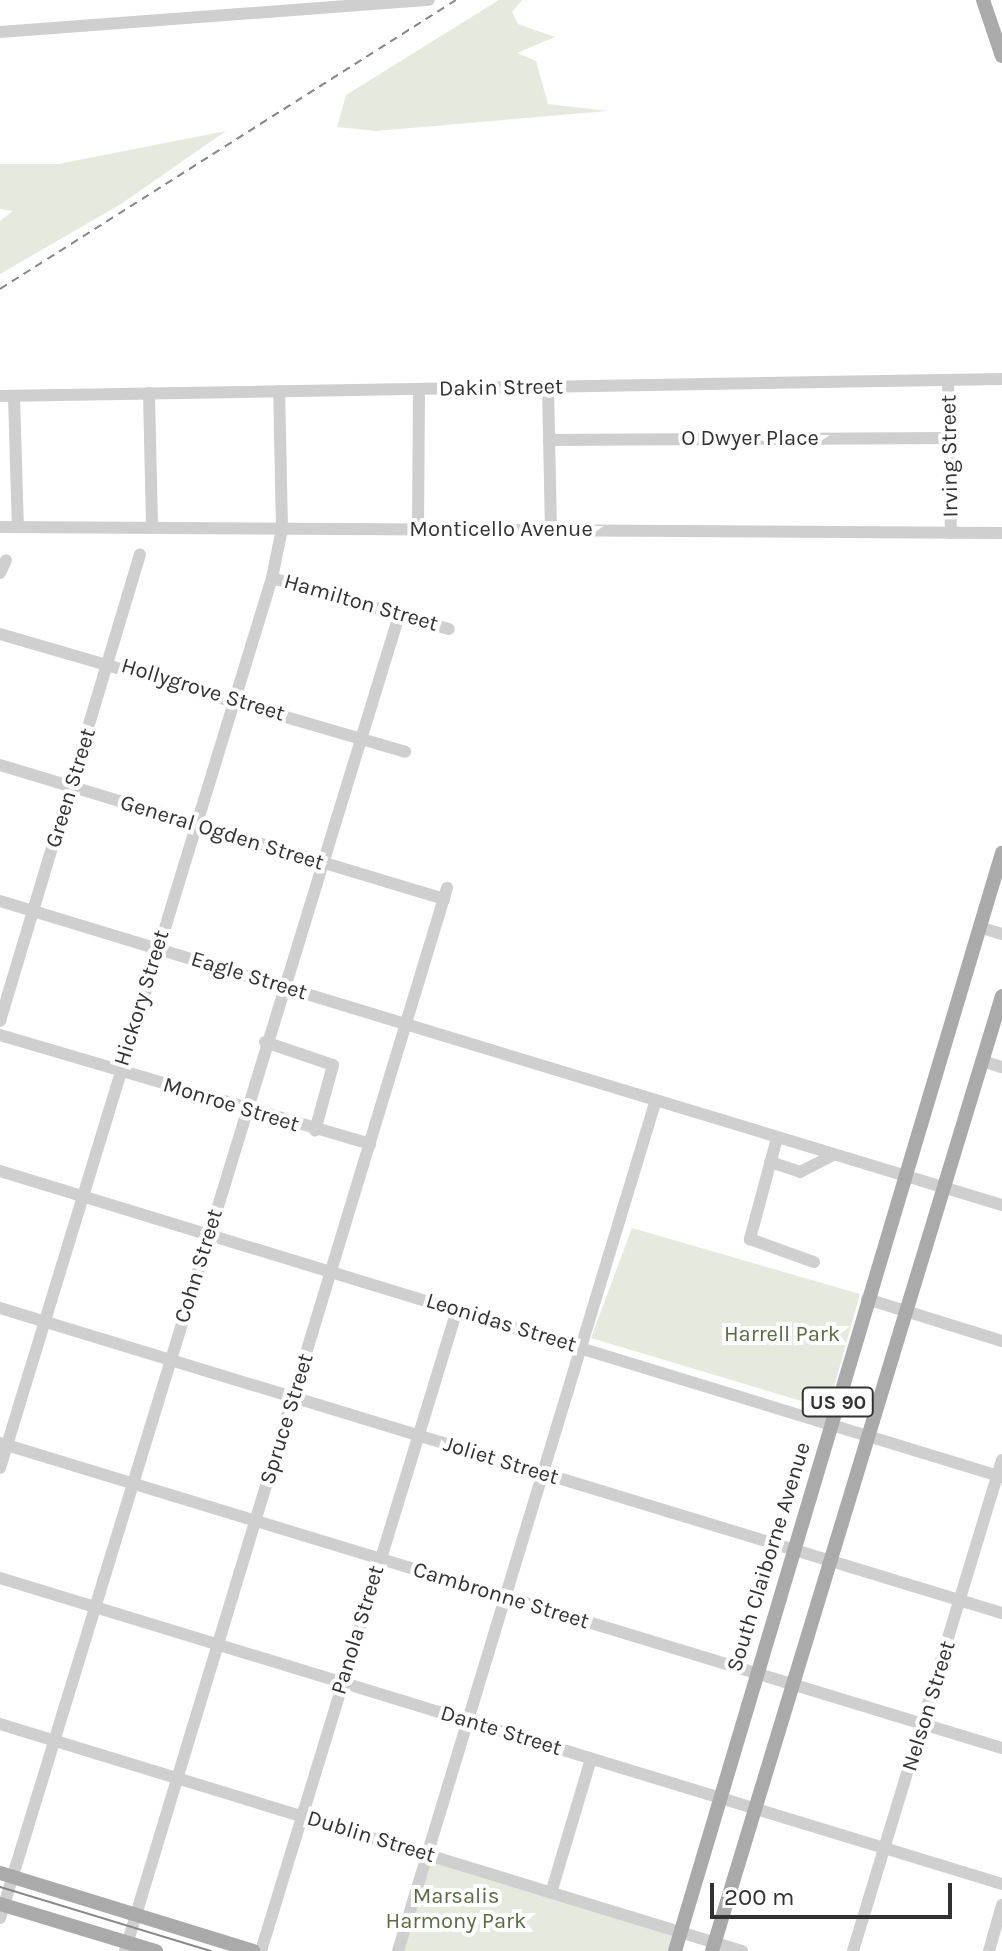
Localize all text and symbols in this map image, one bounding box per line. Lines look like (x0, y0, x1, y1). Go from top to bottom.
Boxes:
street label: Dakin Street (439, 374, 563, 402)
street label: Irving Street (936, 394, 964, 518)
street label: O Dwyer Place (681, 426, 819, 452)
street label: Monticello Avenue (409, 517, 593, 543)
street label: Hamilton Street (281, 568, 441, 638)
street label: Hollygrove Street (118, 653, 288, 727)
street label: Green Street (40, 725, 102, 851)
street label: General Ogden Street (117, 789, 327, 877)
street label: Hickory Street (109, 927, 175, 1069)
street label: Eagle Street (188, 946, 310, 1006)
street label: Monroe Street (160, 1072, 302, 1138)
street label: Cohn Street (169, 1206, 229, 1326)
street label: Leonidas Street (423, 1288, 579, 1358)
park label: Harrell Park (724, 1322, 840, 1348)
street label: Spruce Street (255, 1350, 319, 1488)
road number: US 90 (800, 1386, 876, 1418)
street label: Joliet Street (440, 1431, 562, 1491)
street label: South Claiborne Avenue (721, 1439, 817, 1675)
street label: Cambronne Street (410, 1557, 592, 1635)
street label: Panola Street (326, 1562, 390, 1698)
street label: Nelson Street (897, 1638, 961, 1774)
street label: Dante Street (437, 1700, 565, 1762)
street label: Dublin Street (304, 1805, 438, 1869)
scale bar (714, 1867, 956, 1917)
park label: Marsalis Harmony Park (386, 1883, 526, 1934)
text: 200 m (724, 1883, 795, 1911)

